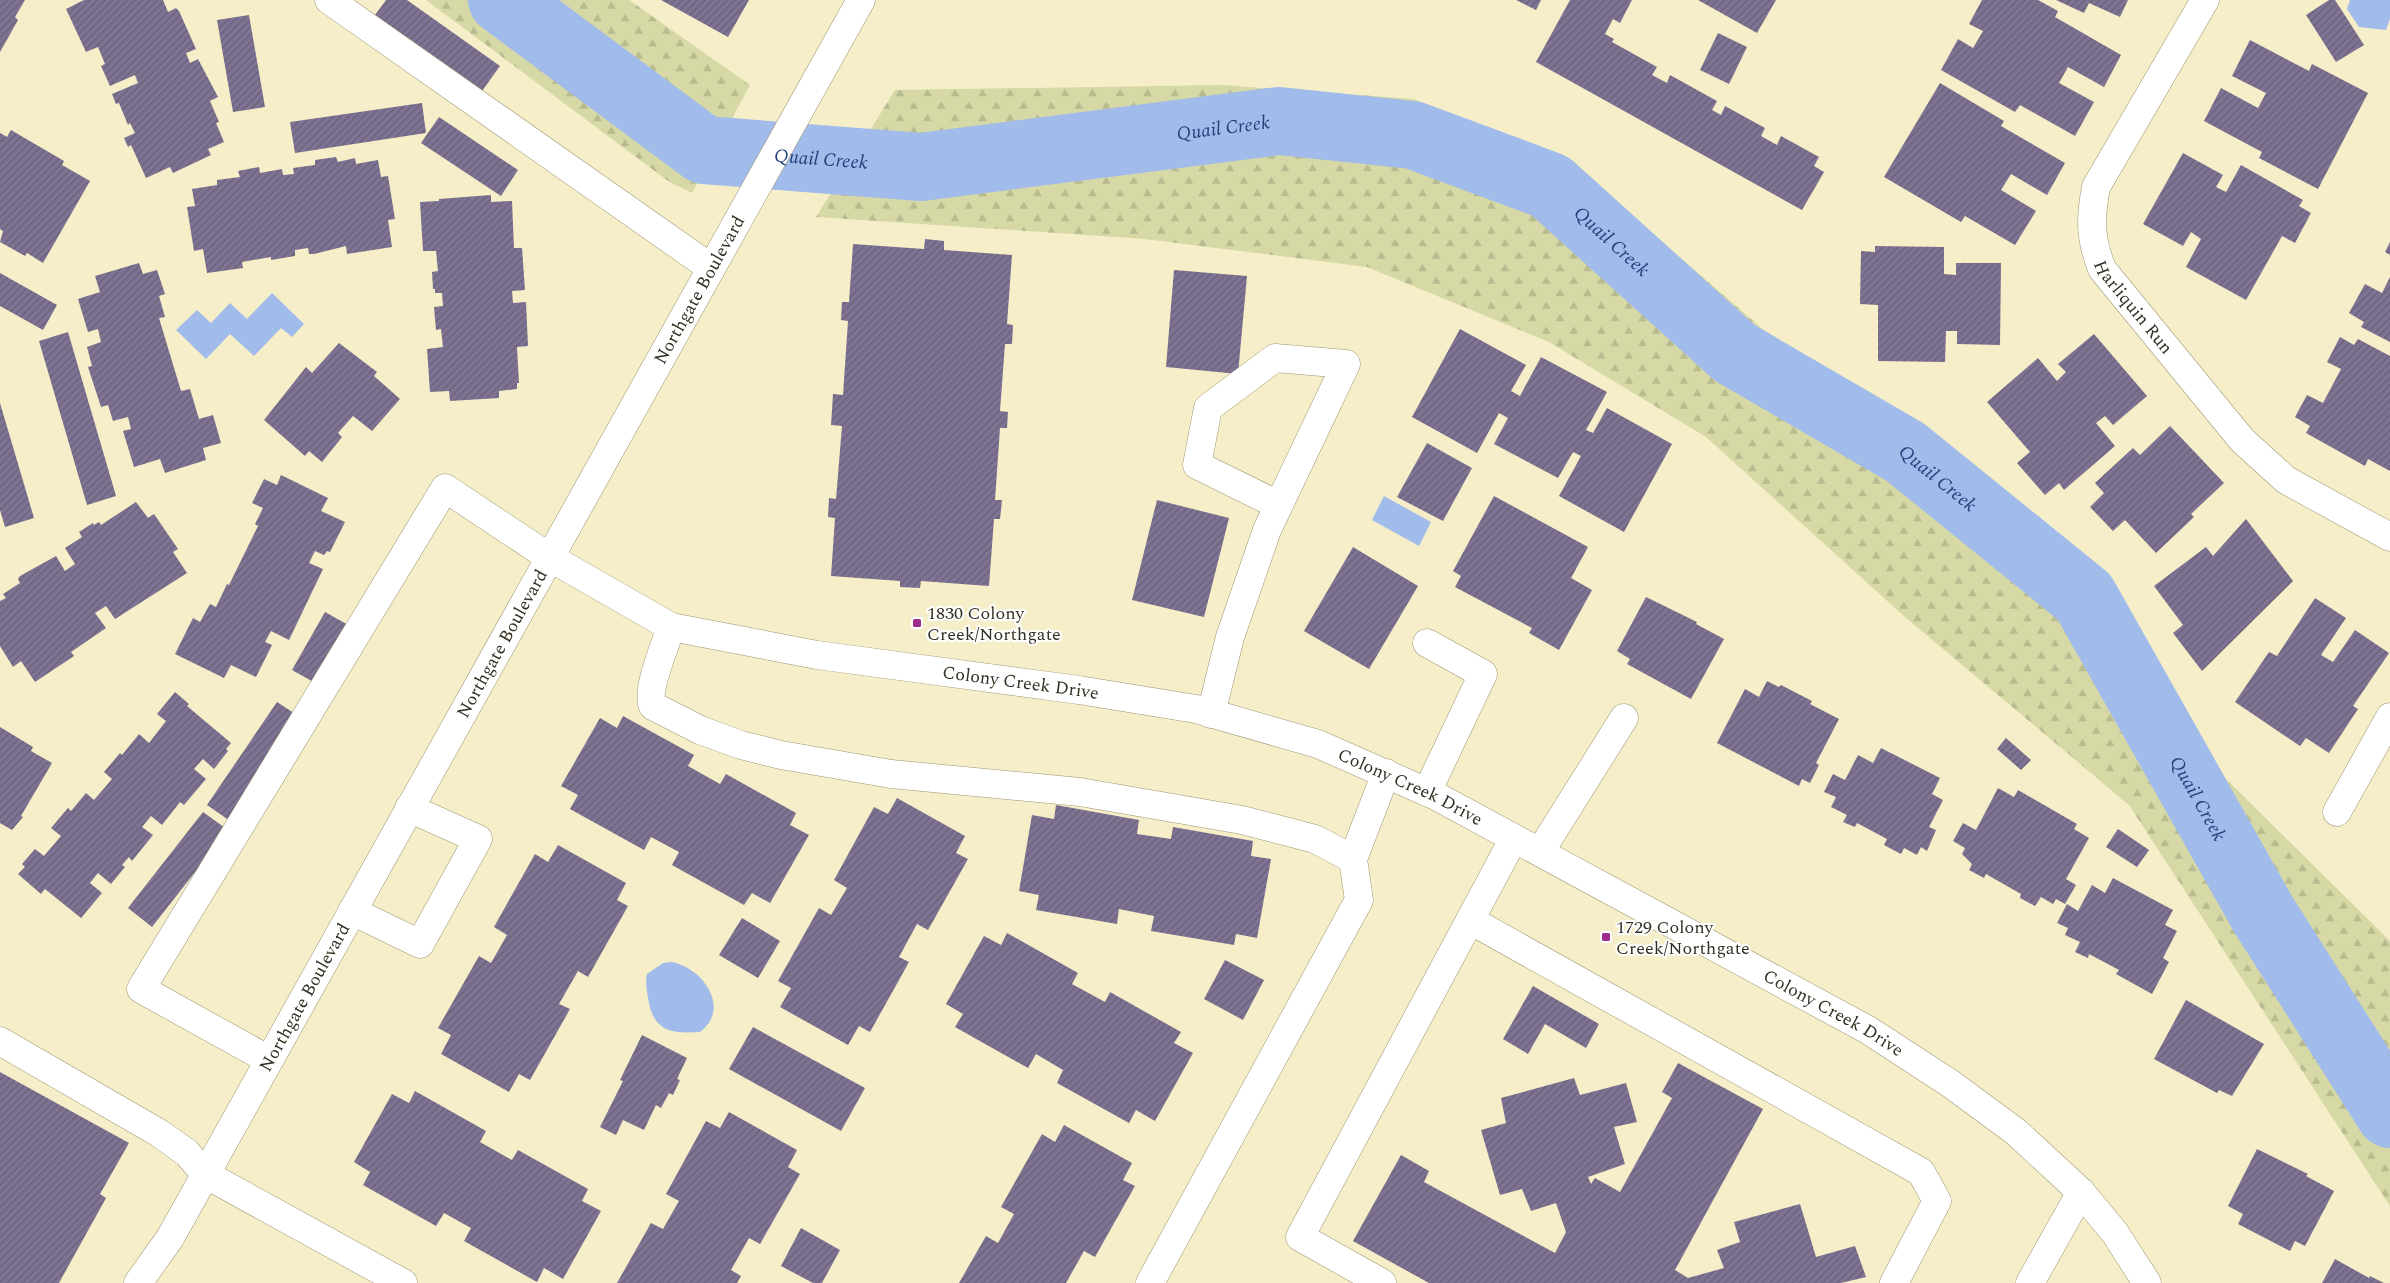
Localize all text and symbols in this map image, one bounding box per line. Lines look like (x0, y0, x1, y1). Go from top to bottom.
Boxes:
water label: Quail Creek (1175, 108, 1272, 149)
water label: Quail Creek (773, 141, 869, 177)
water label: Quail Creek (1567, 199, 1656, 284)
street label: Northgate Boulevard (647, 211, 752, 369)
street label: Harliquin Run (2086, 256, 2180, 360)
water label: Quail Creek (1892, 438, 1983, 519)
street label: Northgate Boulevard (449, 564, 554, 723)
place label: 1830 Colony Creek/Northgate (927, 600, 1061, 648)
marker: 1830 Colony Creek/Northgate (911, 617, 923, 629)
street label: Colony Creek Drive (941, 658, 1101, 707)
street label: Colony Creek Drive (1334, 741, 1488, 832)
water label: Quail Creek (2162, 751, 2234, 847)
place label: 1729 Colony Creek/Northgate (1616, 914, 1750, 962)
street label: Northgate Boulevard (252, 918, 357, 1077)
marker: 1729 Colony Creek/Northgate (1600, 931, 1612, 943)
street label: Colony Creek Drive (1758, 962, 1909, 1063)

